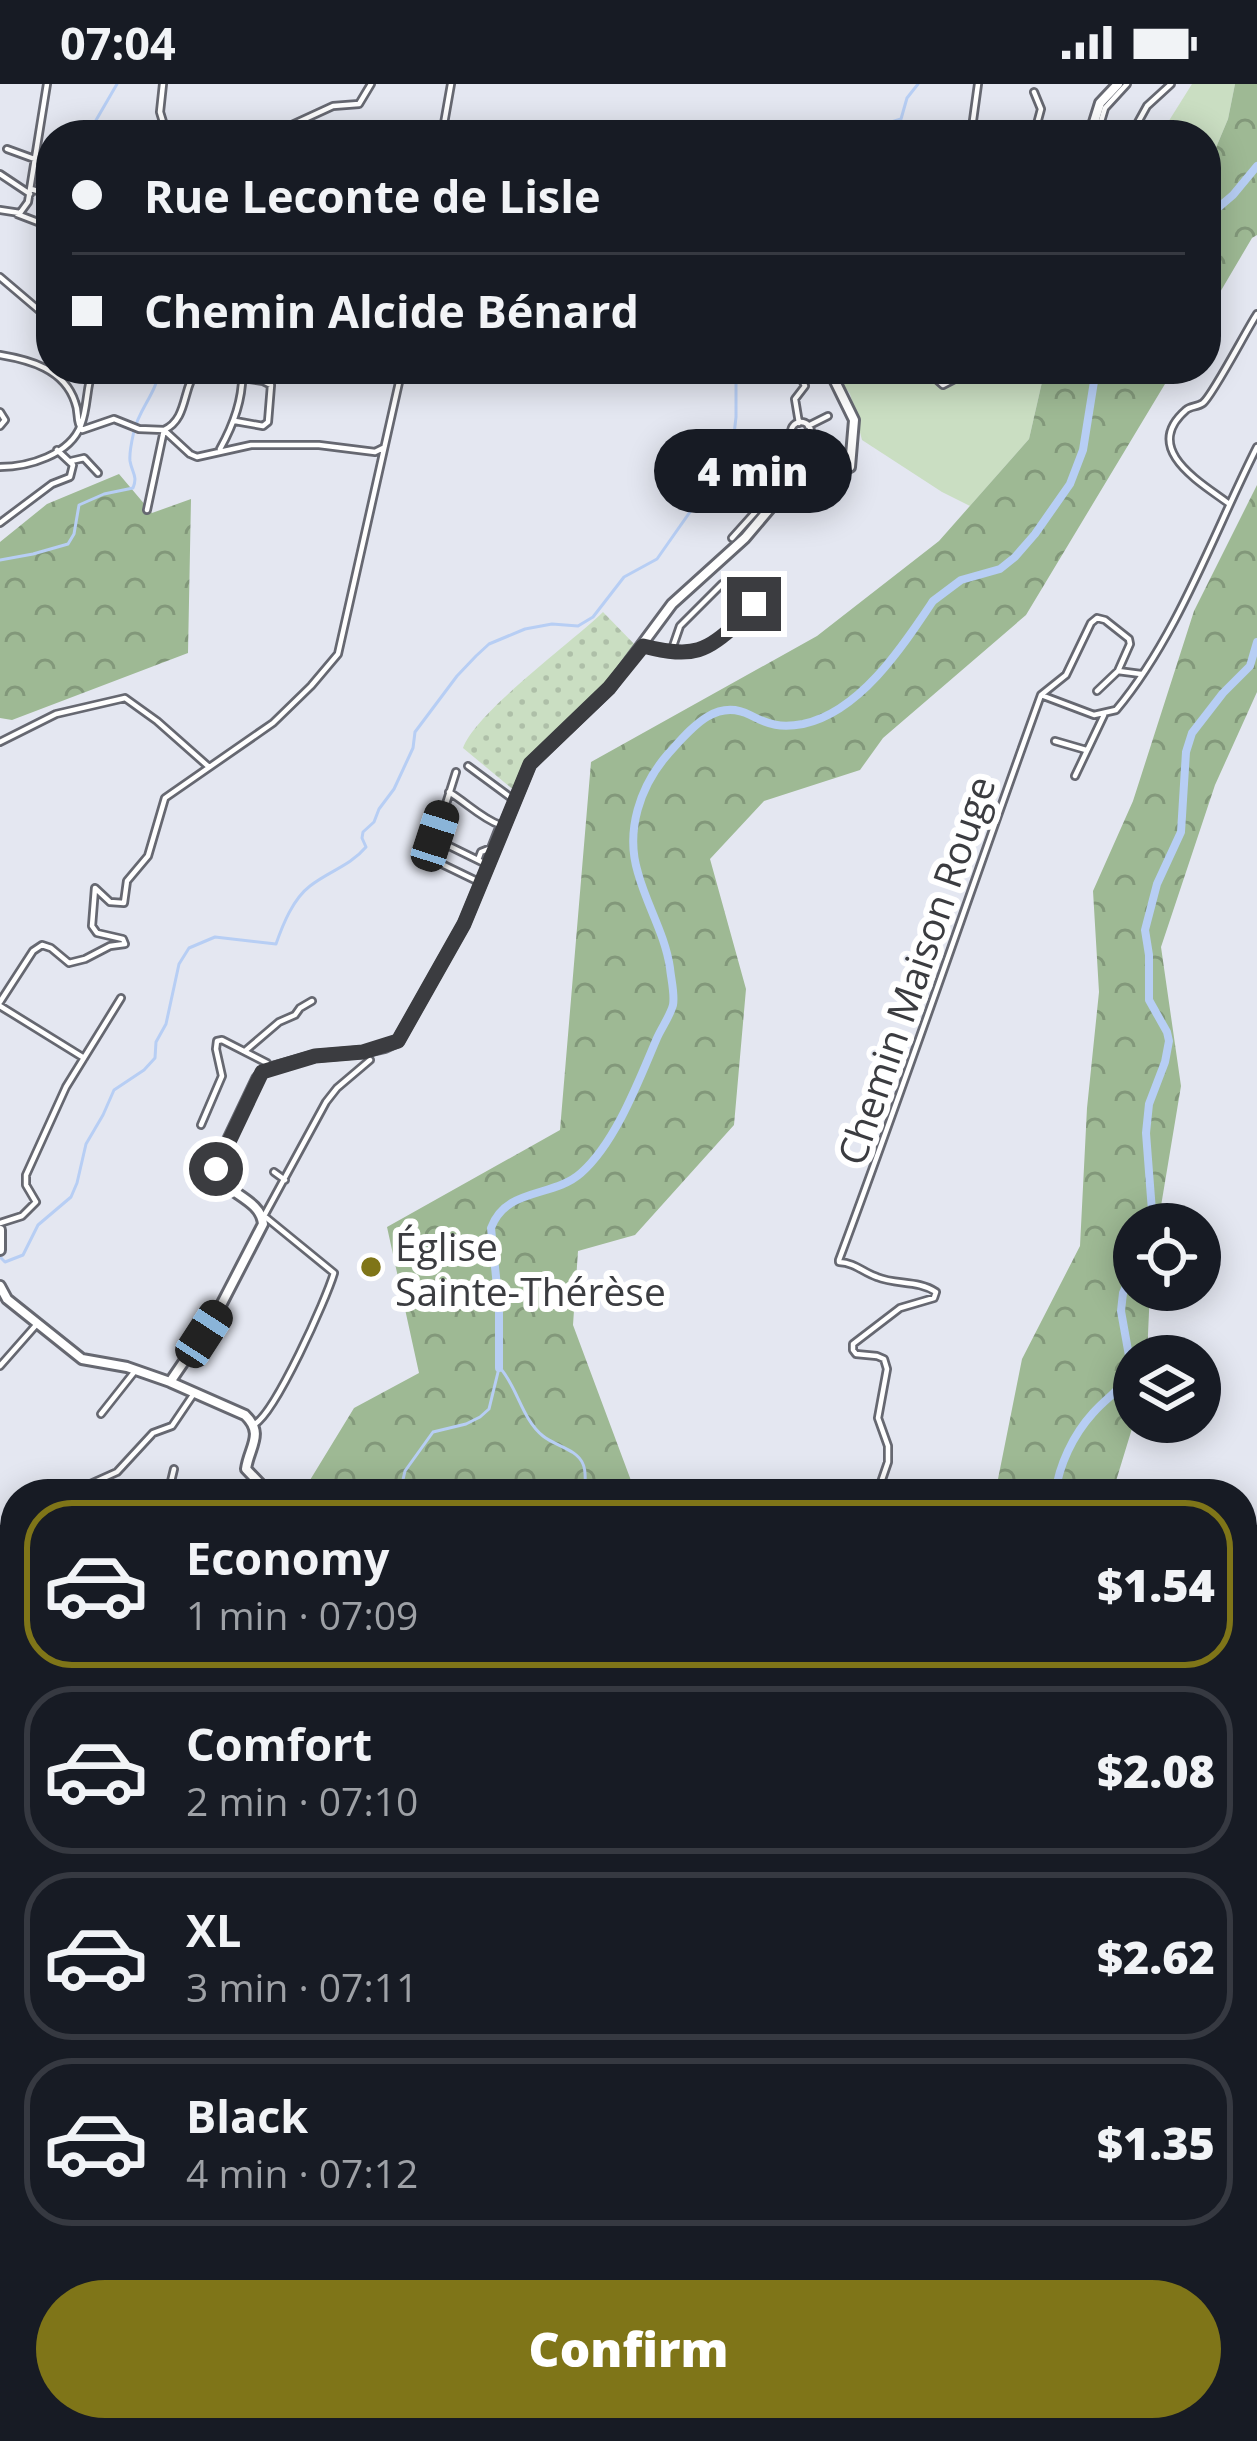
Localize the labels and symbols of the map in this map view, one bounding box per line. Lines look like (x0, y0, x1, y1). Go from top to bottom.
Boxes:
callout: 4 min (655, 430, 853, 514)
route end (727, 577, 781, 631)
street label: Chemin Maison Rouge (824, 769, 1006, 1171)
car (407, 796, 463, 876)
route start (189, 1142, 243, 1196)
place label: Église Sainte-Thérèse (395, 1219, 666, 1317)
marker: Église Sainte-Thérèse (358, 1254, 384, 1280)
car (169, 1294, 239, 1374)

